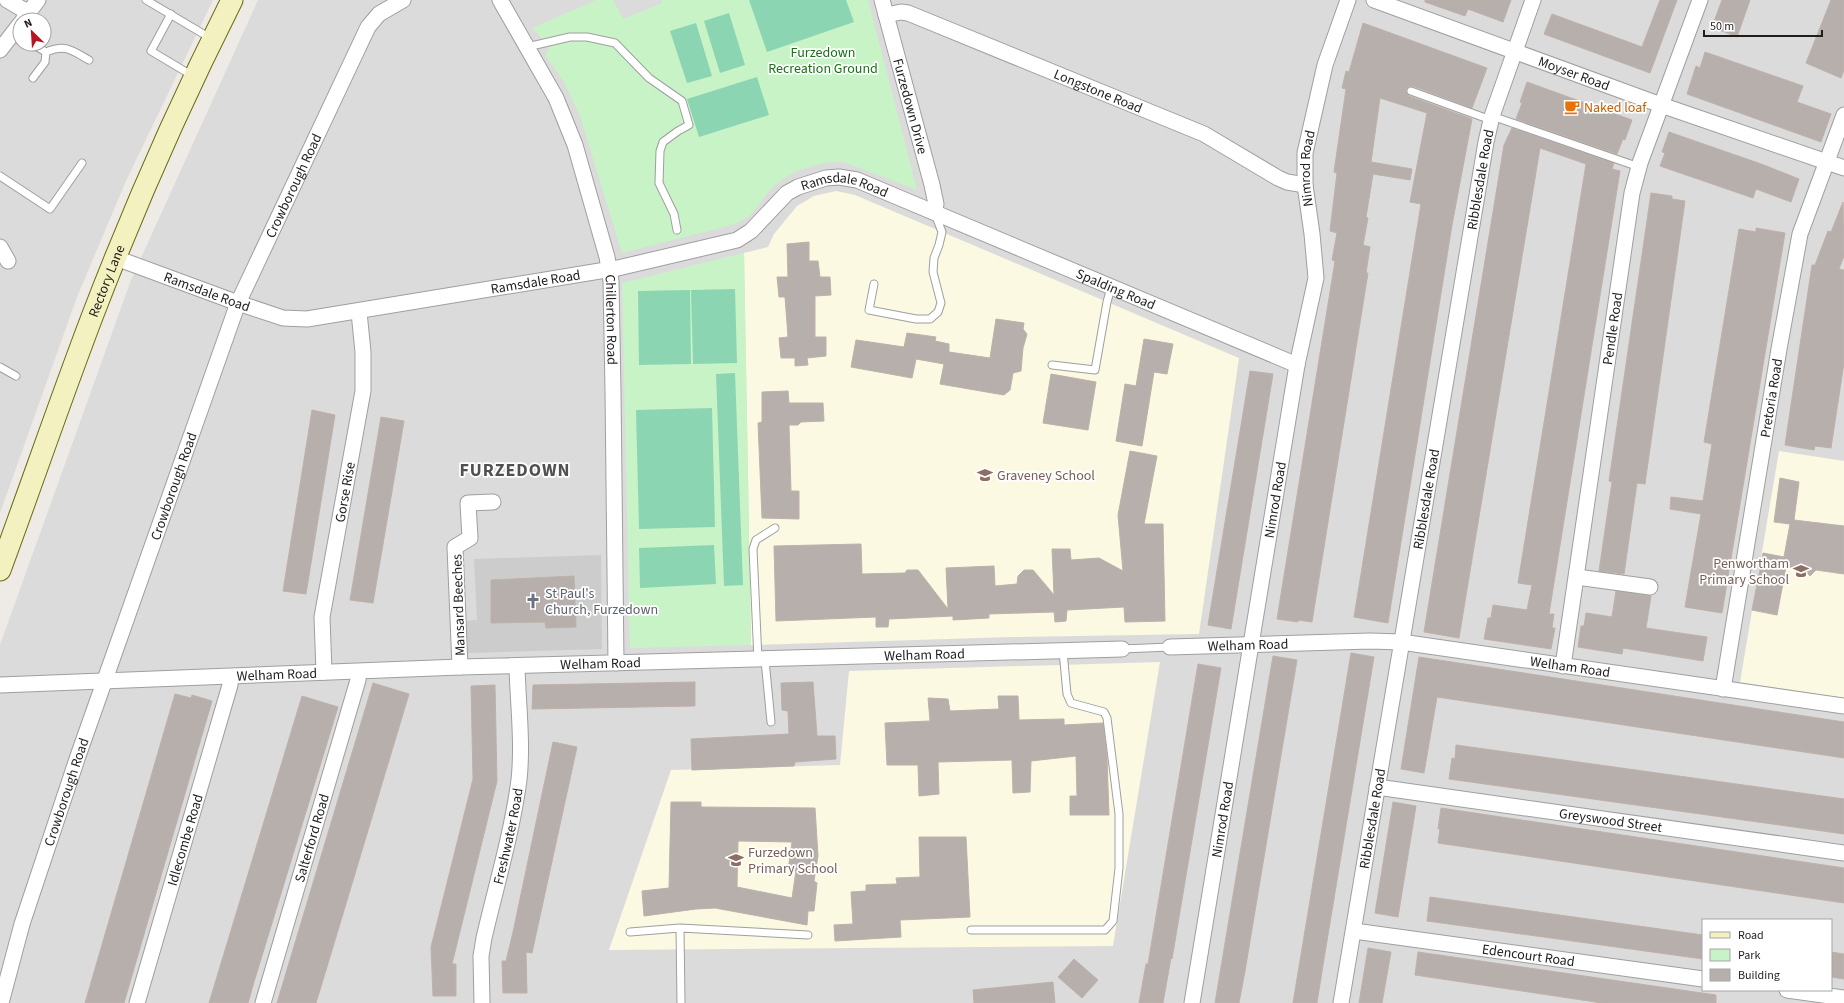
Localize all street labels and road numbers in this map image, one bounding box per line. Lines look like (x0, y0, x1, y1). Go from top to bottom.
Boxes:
street label: Moyser Road (1535, 52, 1612, 96)
street label: Furzedown Drive (887, 56, 932, 156)
street label: Longstone Road (1051, 65, 1145, 119)
street label: Nimrod Road (1296, 128, 1321, 208)
street label: Ribblesdale Road (1462, 128, 1500, 232)
street label: Crowborough Road (261, 131, 327, 242)
street label: Ramsdale Road (798, 168, 891, 203)
street label: Rectory Lane (84, 242, 130, 320)
street label: Spalding Road (1073, 264, 1158, 315)
street label: Ramsdale Road (489, 265, 582, 300)
street label: Ramsdale Road (161, 267, 253, 317)
street label: Chillerton Road (599, 273, 622, 365)
street label: Pendle Road (1598, 291, 1628, 366)
street label: Pretoria Road (1756, 357, 1788, 439)
street label: Crowborough Road (146, 430, 203, 543)
street label: Ribblesdale Road (1409, 448, 1445, 551)
street label: Gorse Rise (330, 460, 361, 524)
street label: Nimrod Road (1260, 460, 1292, 540)
street label: Mansard Beeches (447, 554, 471, 656)
street label: Welham Road (1207, 634, 1289, 657)
street label: Welham Road (884, 644, 965, 666)
street label: Welham Road (1529, 652, 1611, 683)
street label: Welham Road (560, 653, 641, 675)
street label: Welham Road (236, 664, 318, 687)
street label: Crowborough Road (40, 735, 95, 849)
street label: Ribblesdale Road (1355, 767, 1391, 871)
street label: Nimrod Road (1207, 780, 1239, 859)
street label: Freshwater Road (489, 787, 529, 887)
street label: Idlecombe Road (163, 792, 209, 888)
street label: Salterford Road (290, 792, 335, 885)
street label: Greyswood Street (1558, 804, 1664, 838)
street label: Edencourt Road (1481, 940, 1576, 972)

